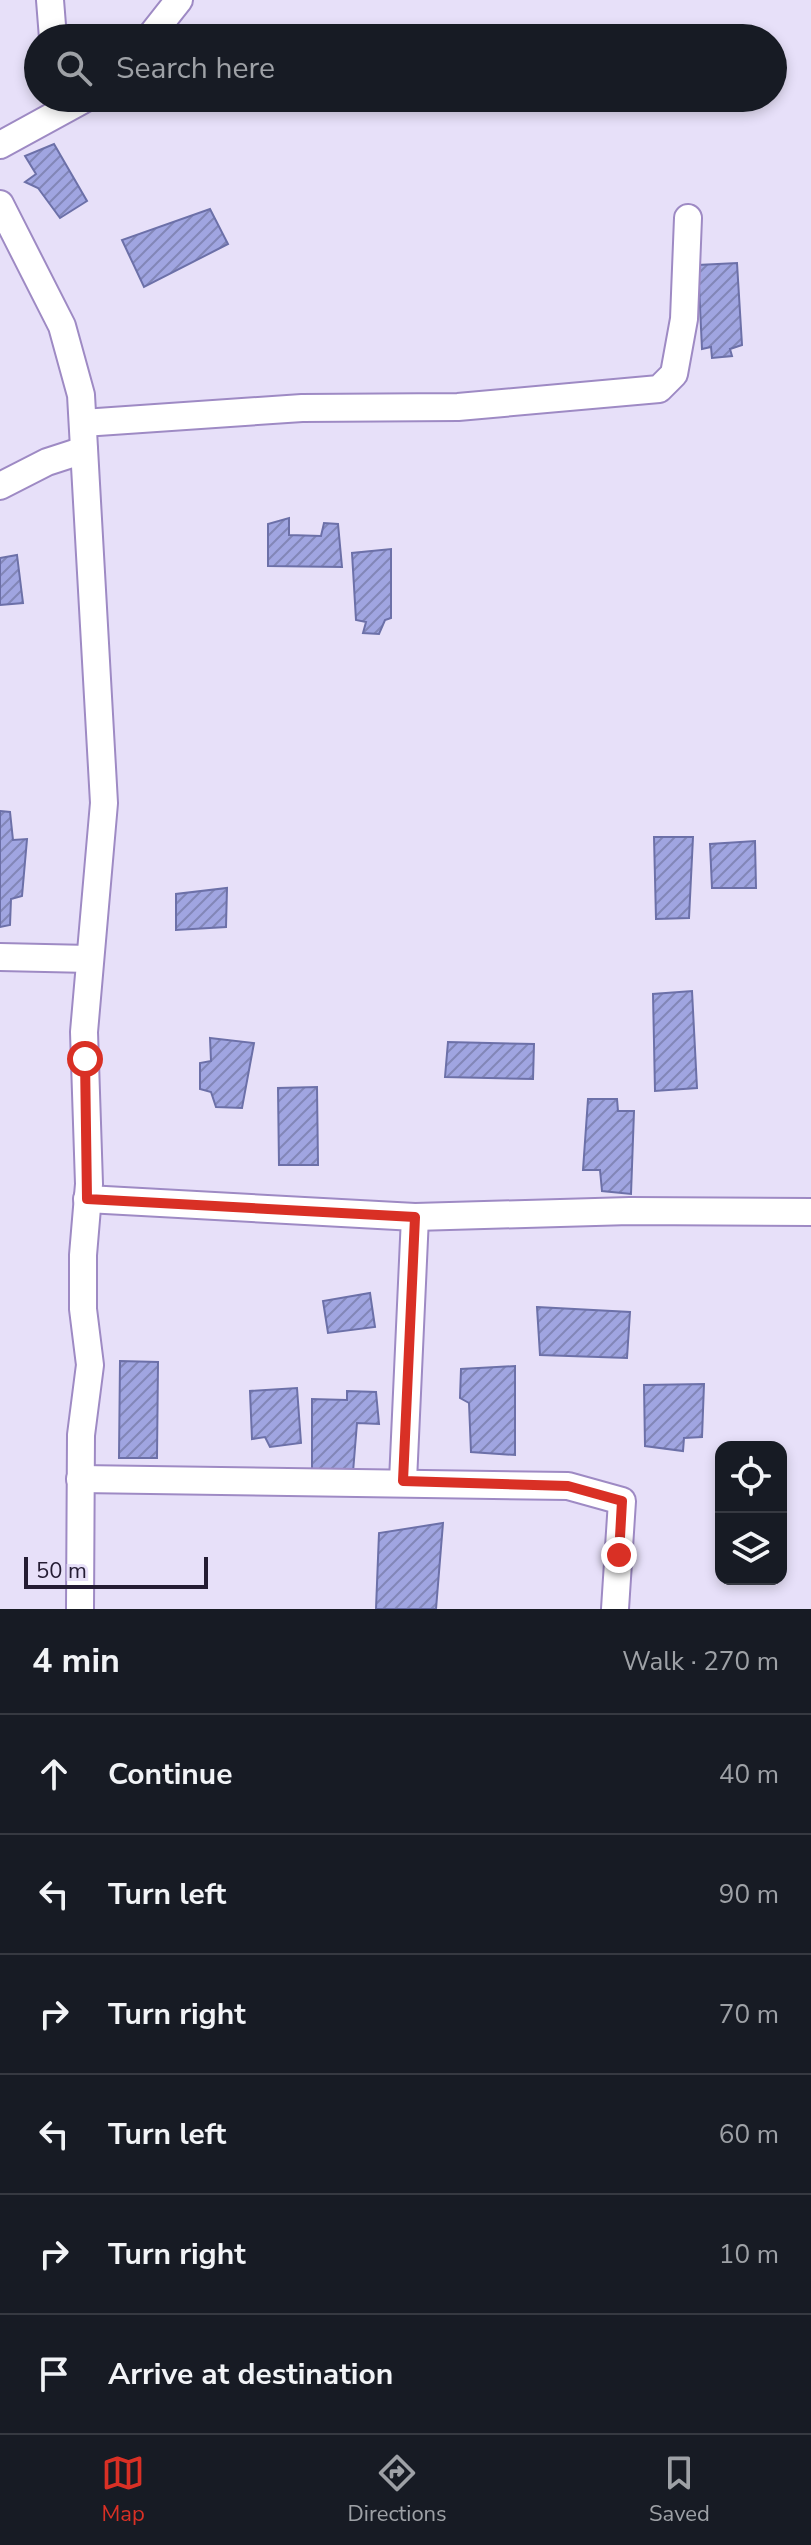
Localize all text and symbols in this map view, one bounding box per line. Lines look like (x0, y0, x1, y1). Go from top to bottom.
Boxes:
search box (24, 24, 787, 112)
icon: search (52, 46, 96, 90)
text: Search here (116, 48, 275, 89)
route start (67, 1041, 103, 1077)
map controls (715, 1441, 787, 1585)
button: locate (715, 1441, 787, 1513)
button: layers (715, 1513, 787, 1585)
route end (601, 1537, 637, 1573)
scale bar (24, 1553, 208, 1589)
text: 50 m (36, 1556, 87, 1586)
text: 4 min (32, 1638, 120, 1684)
text: Walk · 270 m (622, 1644, 779, 1679)
icon: ahead (32, 1752, 76, 1796)
text: Continue (108, 1754, 233, 1795)
text: 40 m (719, 1757, 779, 1792)
icon: left (32, 1872, 76, 1916)
text: Turn left (108, 1874, 226, 1915)
text: 90 m (719, 1877, 779, 1912)
icon: right (32, 1992, 76, 2036)
text: Turn right (108, 1994, 246, 2035)
text: 70 m (719, 1997, 779, 2032)
icon: left (32, 2112, 76, 2156)
text: Turn left (108, 2114, 226, 2155)
text: 60 m (719, 2117, 779, 2152)
icon: right (32, 2232, 76, 2276)
text: Turn right (108, 2234, 246, 2275)
text: 10 m (719, 2237, 779, 2272)
icon: arrive (32, 2352, 76, 2396)
text: Arrive at destination (108, 2354, 393, 2395)
tab: Map (101, 2451, 145, 2529)
tab: Directions (348, 2451, 447, 2529)
tab: Saved (649, 2451, 710, 2529)

